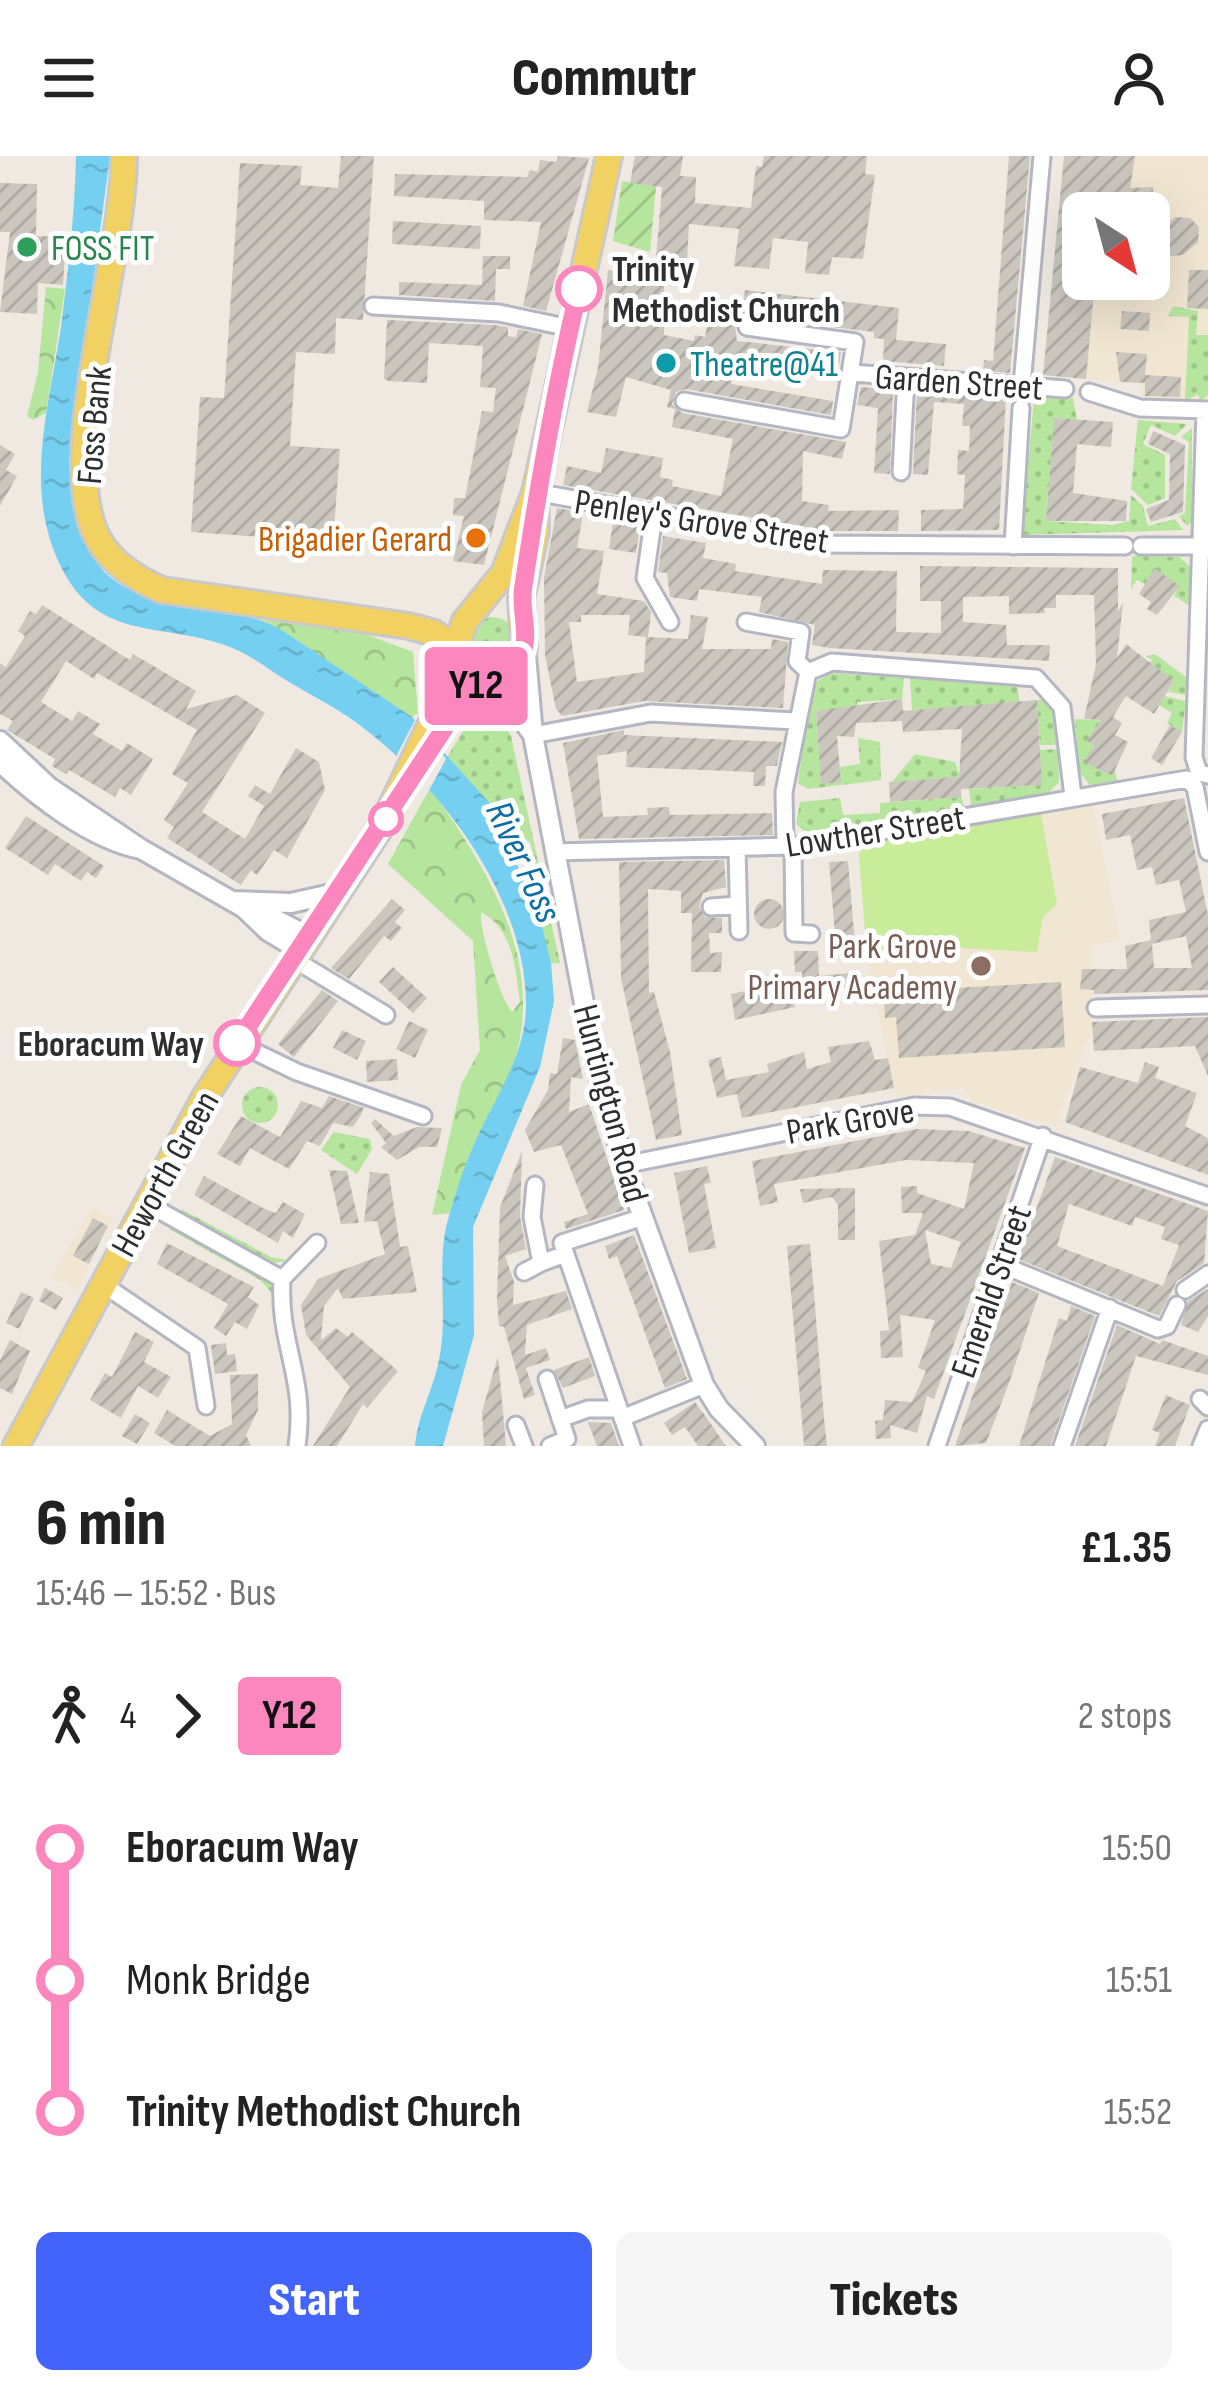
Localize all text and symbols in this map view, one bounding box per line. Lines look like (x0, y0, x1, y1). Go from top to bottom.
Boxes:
icon: menu (36, 45, 102, 111)
icon: person (1106, 45, 1172, 111)
text: Commutr (512, 46, 696, 111)
north arrow (1062, 192, 1170, 300)
map controls (1062, 192, 1170, 300)
place label: FOSS FIT (51, 228, 154, 271)
marker: FOSS FIT (14, 234, 40, 260)
place label: Trinity Methodist Church (612, 249, 840, 333)
marker: Trinity Methodist Church (557, 267, 601, 311)
place label: Theatre@41 (690, 344, 838, 387)
marker: Theatre@41 (653, 350, 679, 376)
street label: Garden Street (874, 356, 1044, 411)
street label: Foss Bank (69, 364, 122, 486)
street label: Penley's Grove Street (572, 481, 832, 564)
place label: Brigadier Gerard (258, 519, 452, 562)
marker: Brigadier Gerard (463, 525, 489, 551)
line badge: Y12 (407, 647, 545, 725)
text: Y12 (449, 660, 503, 711)
water label: River Foss (474, 794, 571, 930)
street label: Lowther Street (783, 797, 968, 868)
unlabelled marker (370, 803, 402, 835)
place label: Park Grove Primary Academy (747, 926, 957, 1010)
marker: Park Grove Primary Academy (968, 953, 994, 979)
street label: Huntington Road (563, 1000, 657, 1207)
marker: Eboracum Way (215, 1021, 259, 1065)
place label: Eboracum Way (18, 1024, 204, 1067)
street label: Heworth Green (103, 1084, 229, 1265)
street label: Park Grove (783, 1090, 918, 1155)
street label: Emerald Street (943, 1200, 1042, 1384)
text: 6 min (36, 1485, 166, 1564)
text: £1.35 (1080, 1521, 1172, 1576)
text: 15:46 – 15:52 · Bus (36, 1570, 276, 1617)
icon: walk (36, 1683, 102, 1749)
icon: forward (154, 1683, 220, 1749)
text: Y12 (262, 1690, 317, 1741)
text: 4 (120, 1693, 136, 1740)
text: 2 stops (1078, 1693, 1172, 1740)
text: Eboracum Way (126, 1821, 359, 1876)
text: 15:50 (1102, 1825, 1172, 1872)
text: Monk Bridge (126, 1953, 311, 2008)
text: 15:51 (1106, 1957, 1172, 2004)
text: Trinity Methodist Church (126, 2085, 521, 2140)
text: 15:52 (1104, 2089, 1172, 2136)
button: Start (36, 2232, 592, 2370)
button: Tickets (616, 2232, 1172, 2370)

